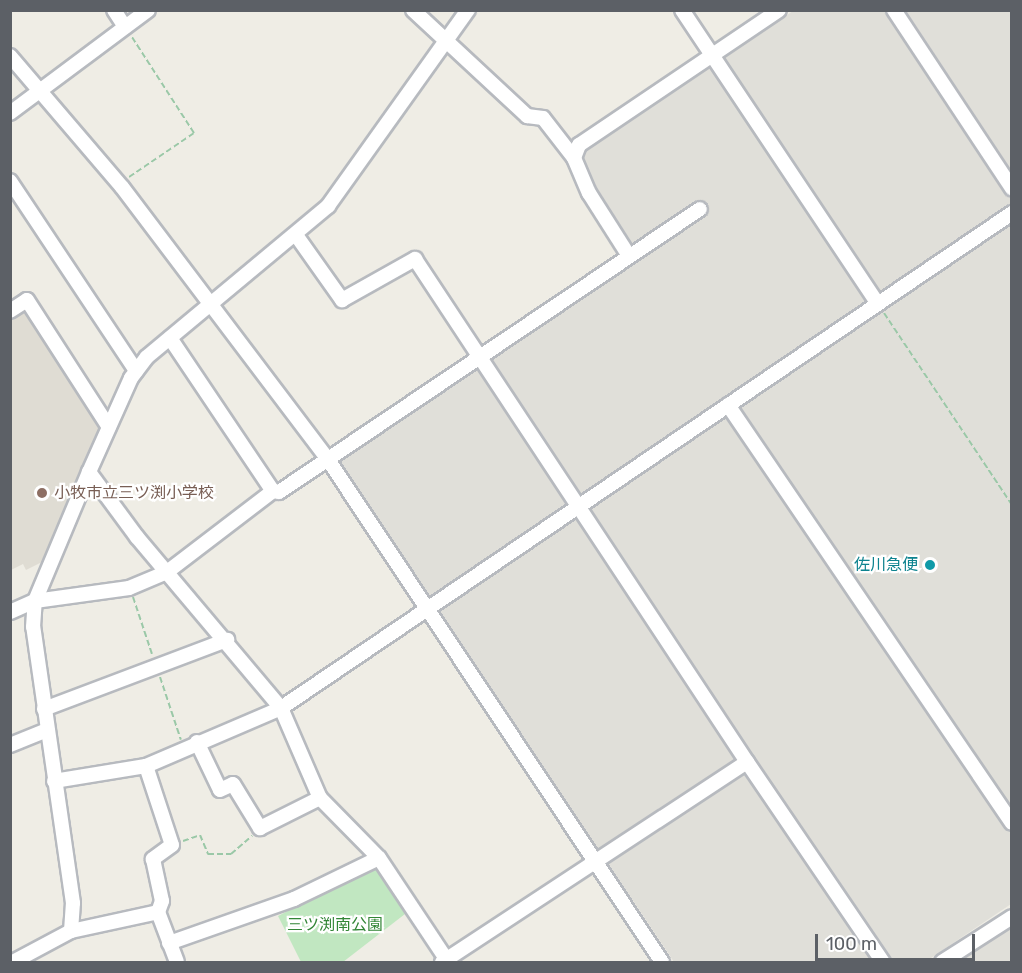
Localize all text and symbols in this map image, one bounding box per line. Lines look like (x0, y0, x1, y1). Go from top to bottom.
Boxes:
place label: 小牧市立三ツ渕小学校 (54, 483, 214, 503)
marker: 小牧市立三ツ渕小学校 (35, 486, 49, 500)
place label: 佐川急便 (854, 555, 918, 575)
marker: 佐川急便 (923, 558, 937, 572)
park label: 三ツ渕南公園 (287, 915, 383, 935)
scale bar (818, 922, 978, 960)
text: 100 m (826, 933, 877, 955)

